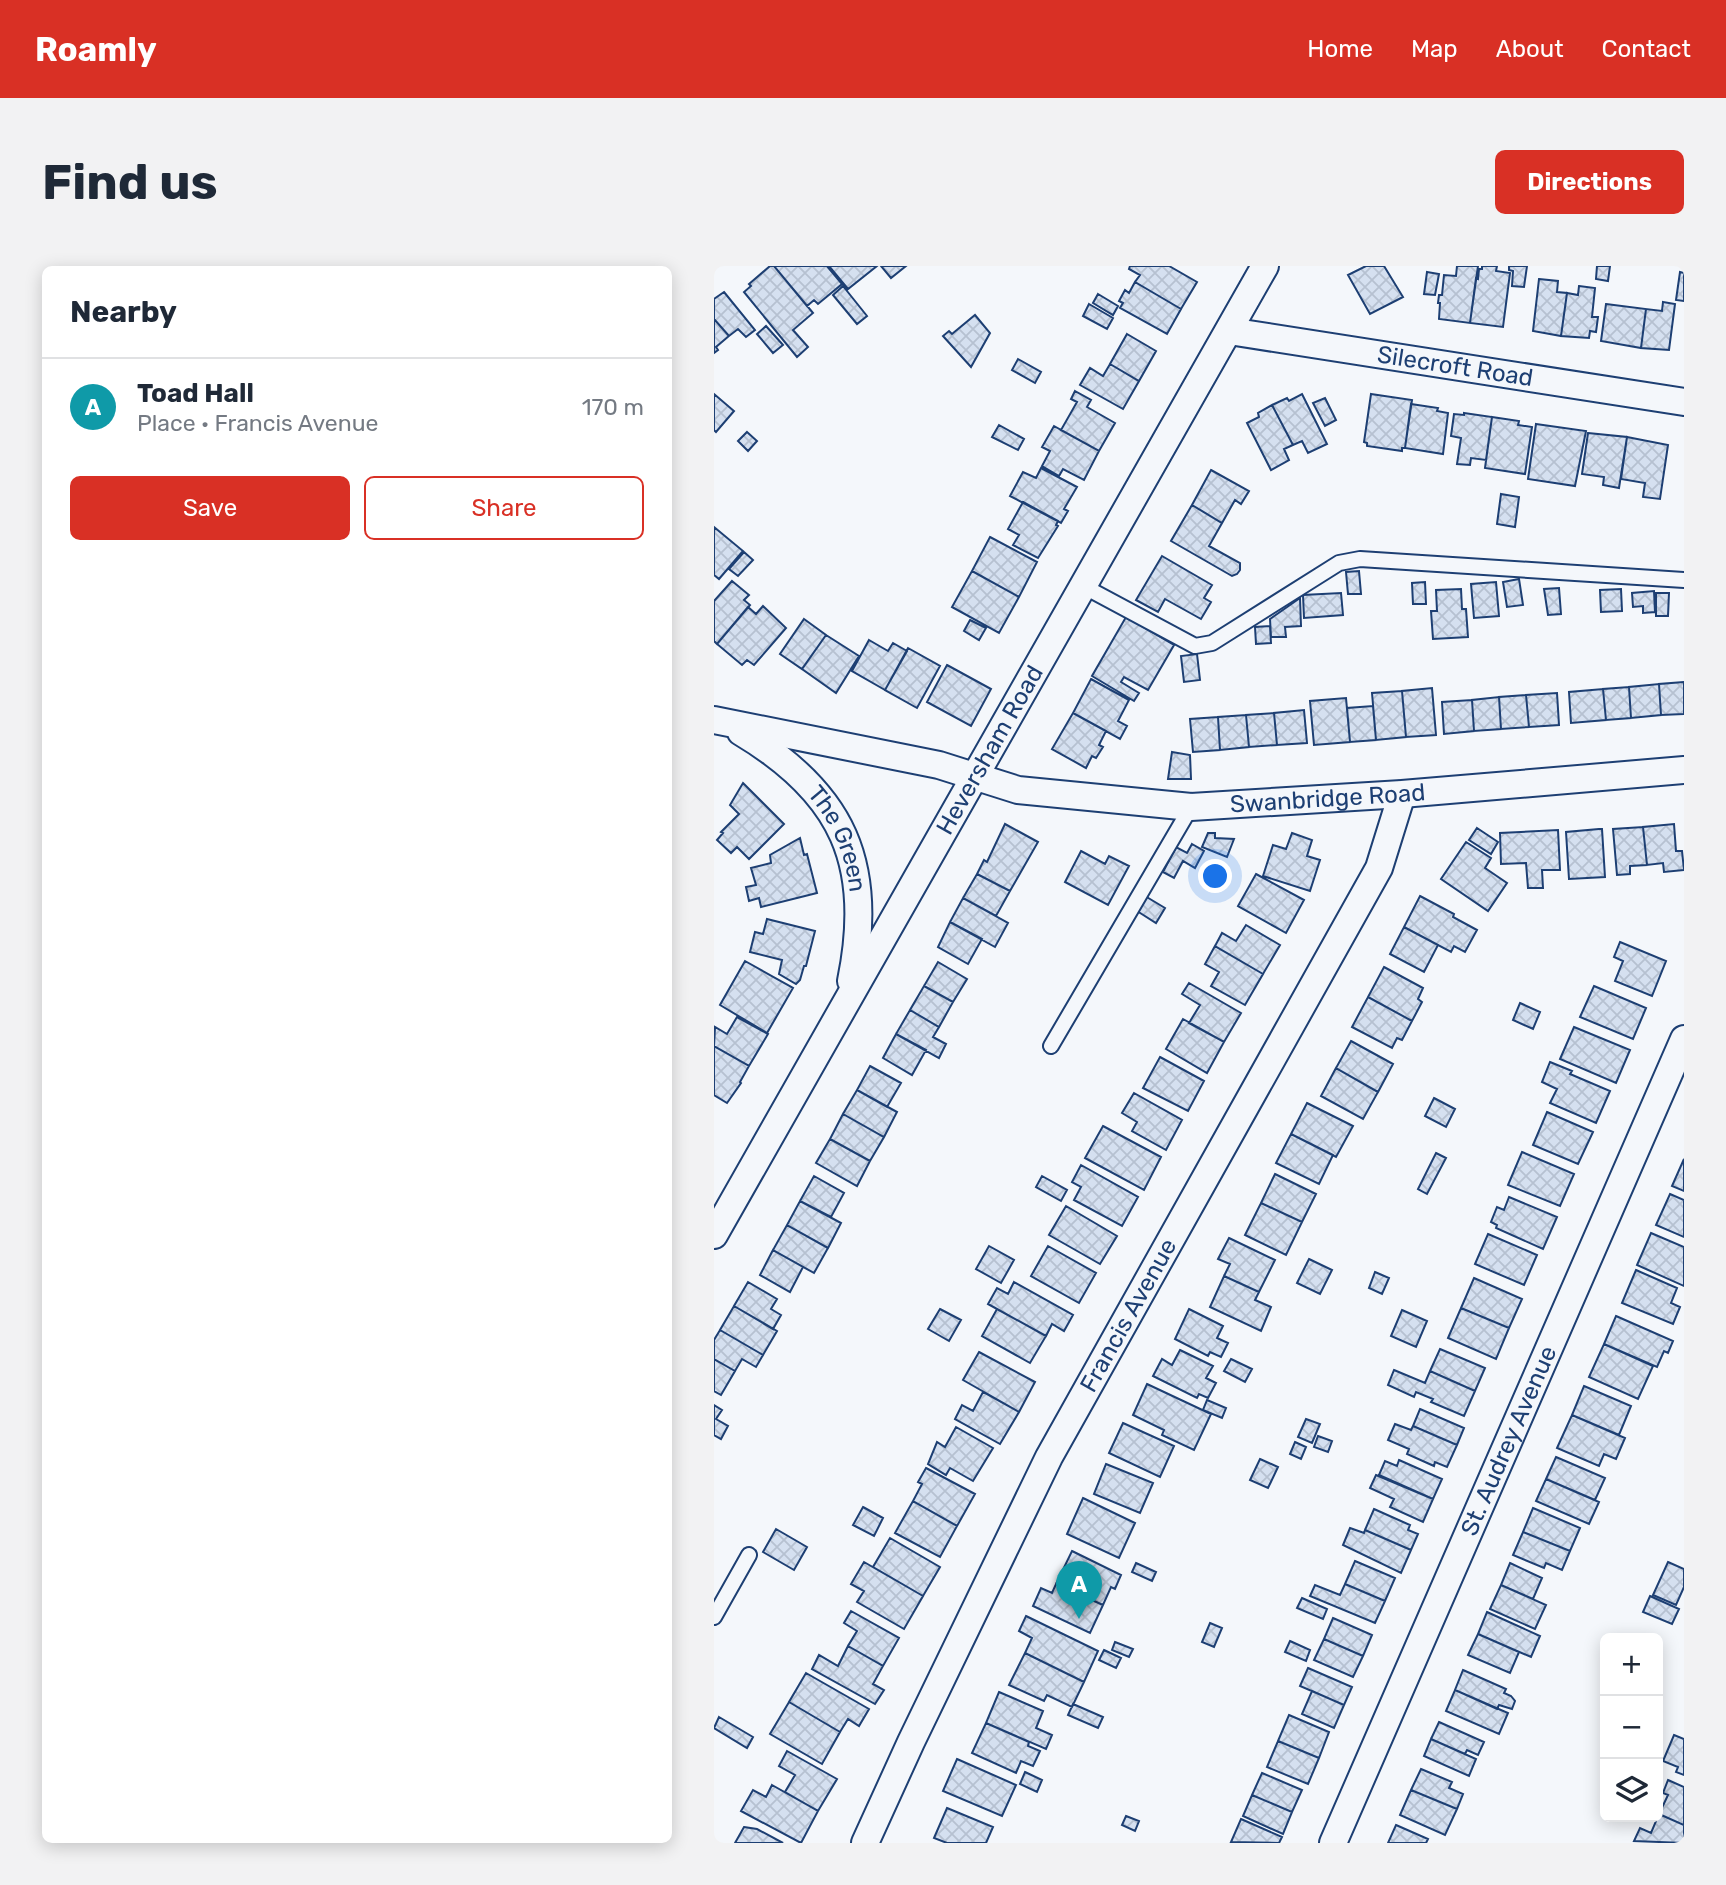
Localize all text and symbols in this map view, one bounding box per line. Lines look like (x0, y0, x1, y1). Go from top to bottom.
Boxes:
text: Roamly (35, 30, 157, 69)
text: Home (1307, 35, 1373, 63)
text: Map (1411, 35, 1458, 63)
text: About (1496, 35, 1564, 63)
text: Contact (1602, 35, 1691, 63)
button: Directions (1495, 150, 1684, 214)
text: Find us (42, 153, 218, 211)
text: Nearby (70, 294, 177, 330)
street label: Silecroft Road (1375, 340, 1535, 392)
text: Toad Hall (137, 378, 254, 409)
text: A (85, 393, 101, 421)
text: 170 m (582, 393, 644, 421)
text: Place · Francis Avenue (137, 409, 378, 437)
button: Save (70, 476, 350, 540)
button: Share (364, 476, 644, 540)
street label: Heversham Road (931, 661, 1049, 839)
street label: Swanbridge Road (1229, 778, 1426, 819)
street label: The Green (802, 780, 872, 893)
your location (1198, 859, 1232, 893)
street label: Francis Avenue (1074, 1234, 1182, 1397)
street label: St. Audrey Avenue (1455, 1342, 1562, 1540)
pin: A (1056, 1561, 1102, 1619)
map controls (1600, 1633, 1663, 1822)
button: + (1600, 1633, 1663, 1696)
button: − (1600, 1696, 1663, 1759)
button: layers (1600, 1759, 1663, 1822)

